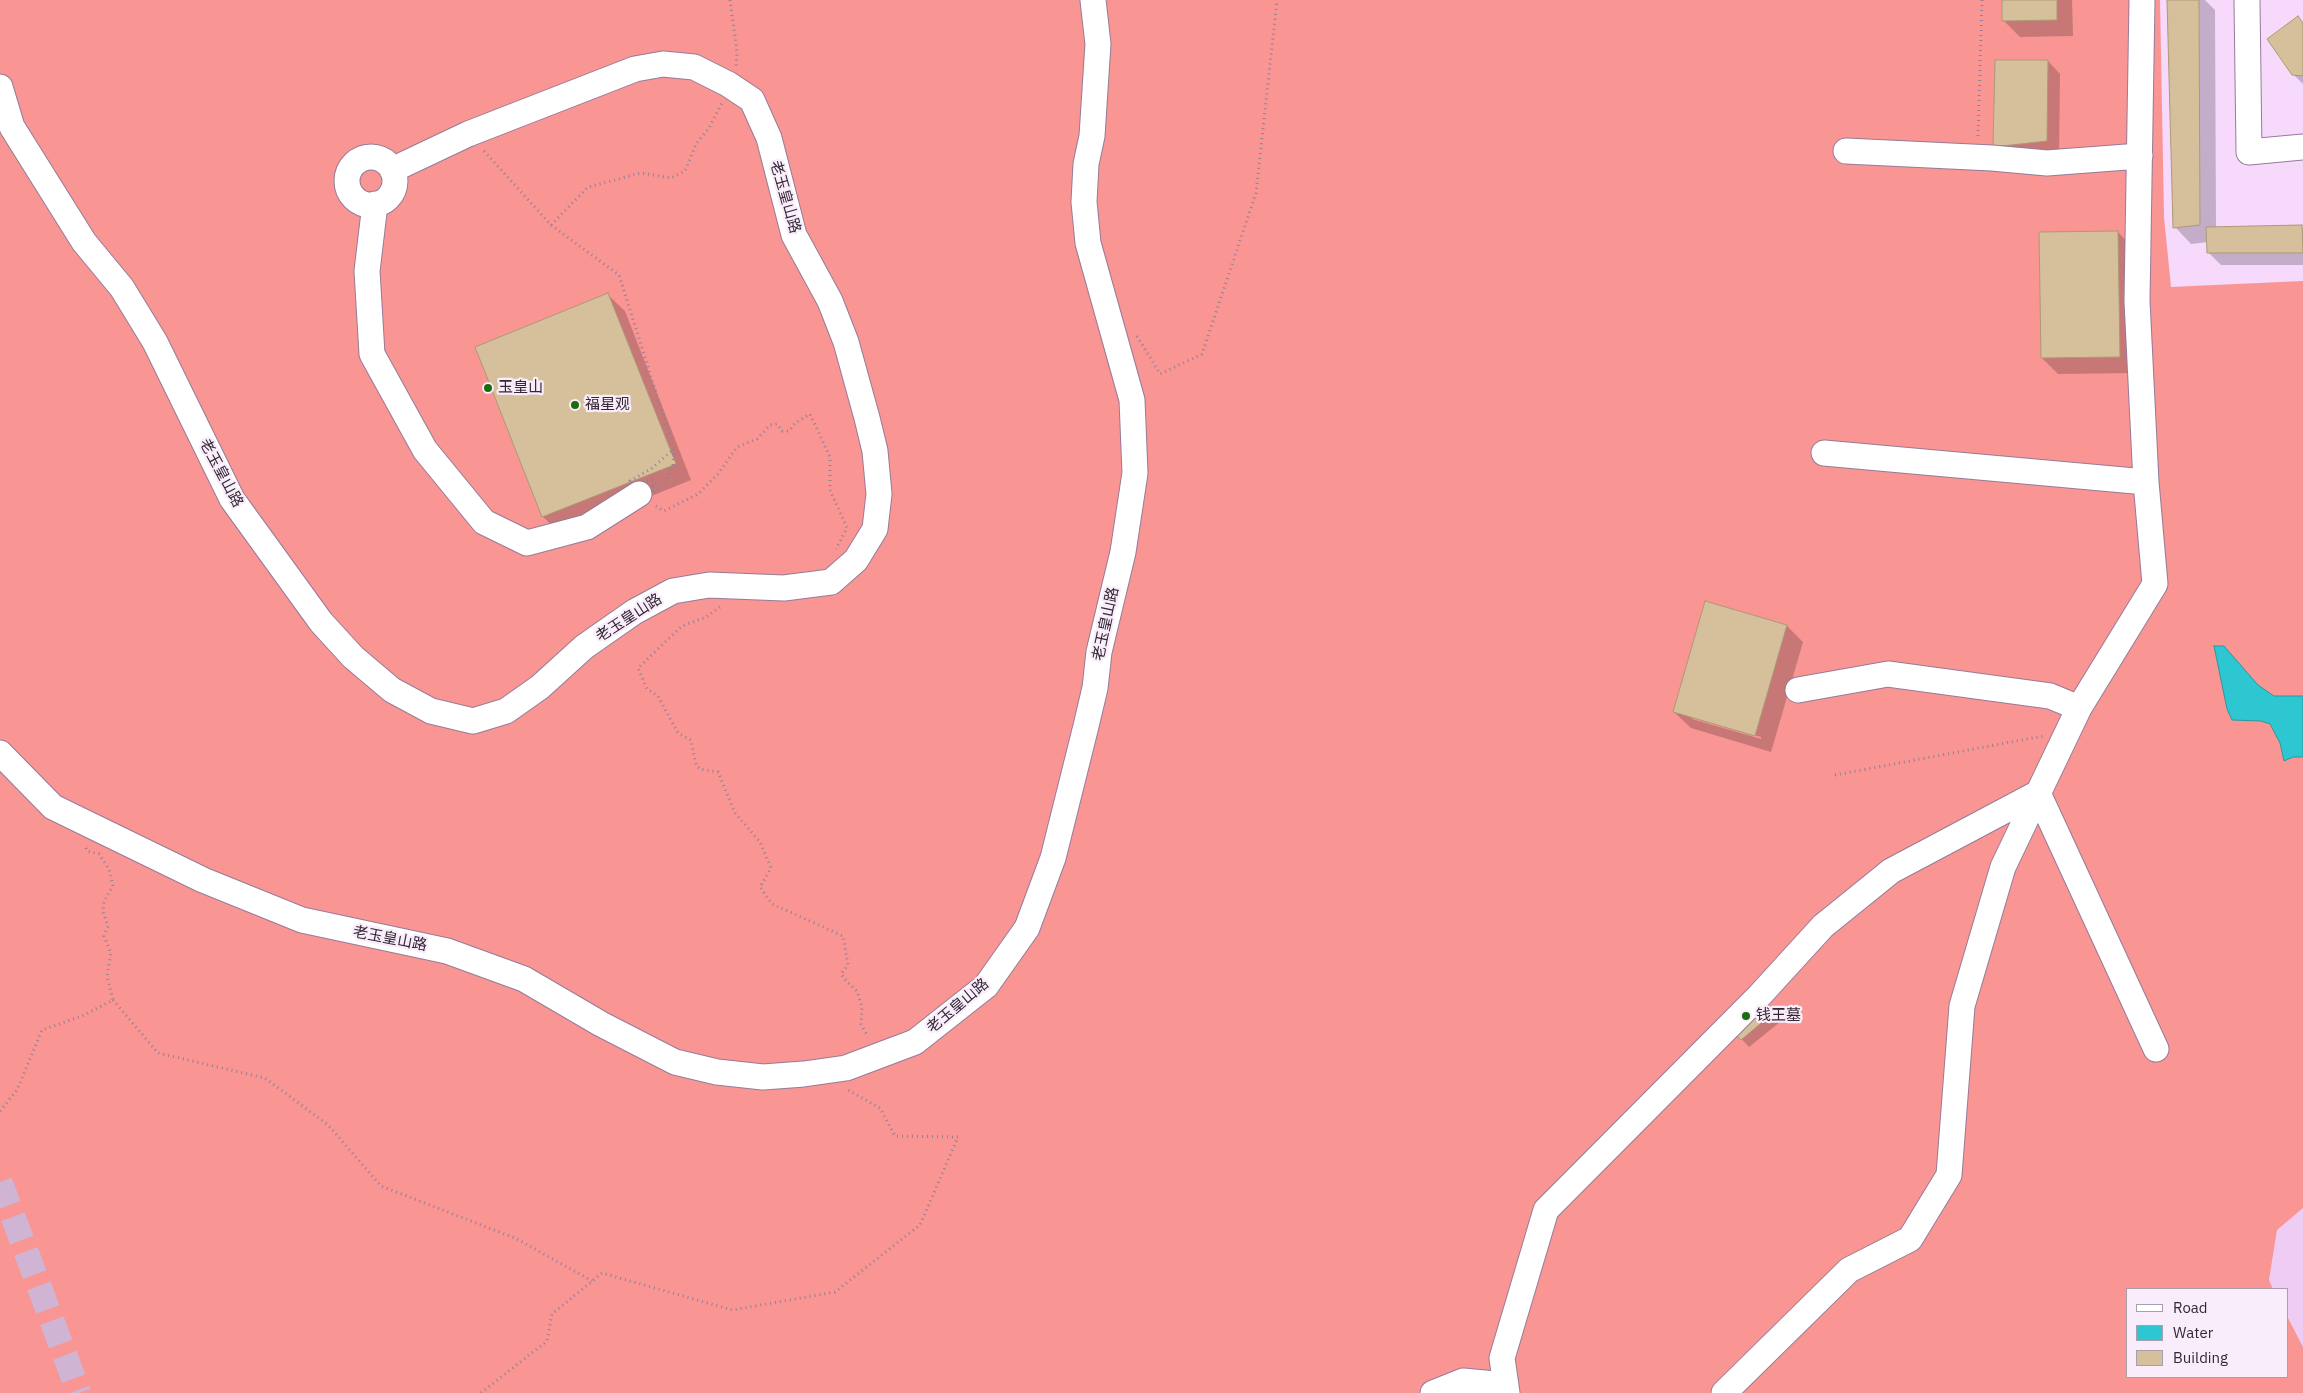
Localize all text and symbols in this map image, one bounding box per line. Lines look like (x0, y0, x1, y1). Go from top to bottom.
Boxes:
street label: 老玉皇山路 (766, 158, 804, 236)
place label: 玉皇山 (498, 379, 543, 397)
marker: 玉皇山 (482, 382, 494, 394)
place label: 福星观 (585, 396, 630, 414)
marker: 福星观 (569, 399, 581, 411)
street label: 老玉皇山路 (195, 436, 247, 510)
street label: 老玉皇山路 (1089, 585, 1123, 663)
street label: 老玉皇山路 (593, 590, 665, 646)
street label: 老玉皇山路 (351, 923, 429, 955)
street label: 老玉皇山路 (923, 975, 993, 1037)
place label: 钱王墓 (1756, 1007, 1801, 1025)
marker: 钱王墓 (1740, 1010, 1752, 1022)
legend (2126, 1288, 2288, 1378)
text: Road (2173, 1298, 2208, 1317)
text: Water (2173, 1323, 2213, 1342)
text: Building (2173, 1348, 2228, 1367)

